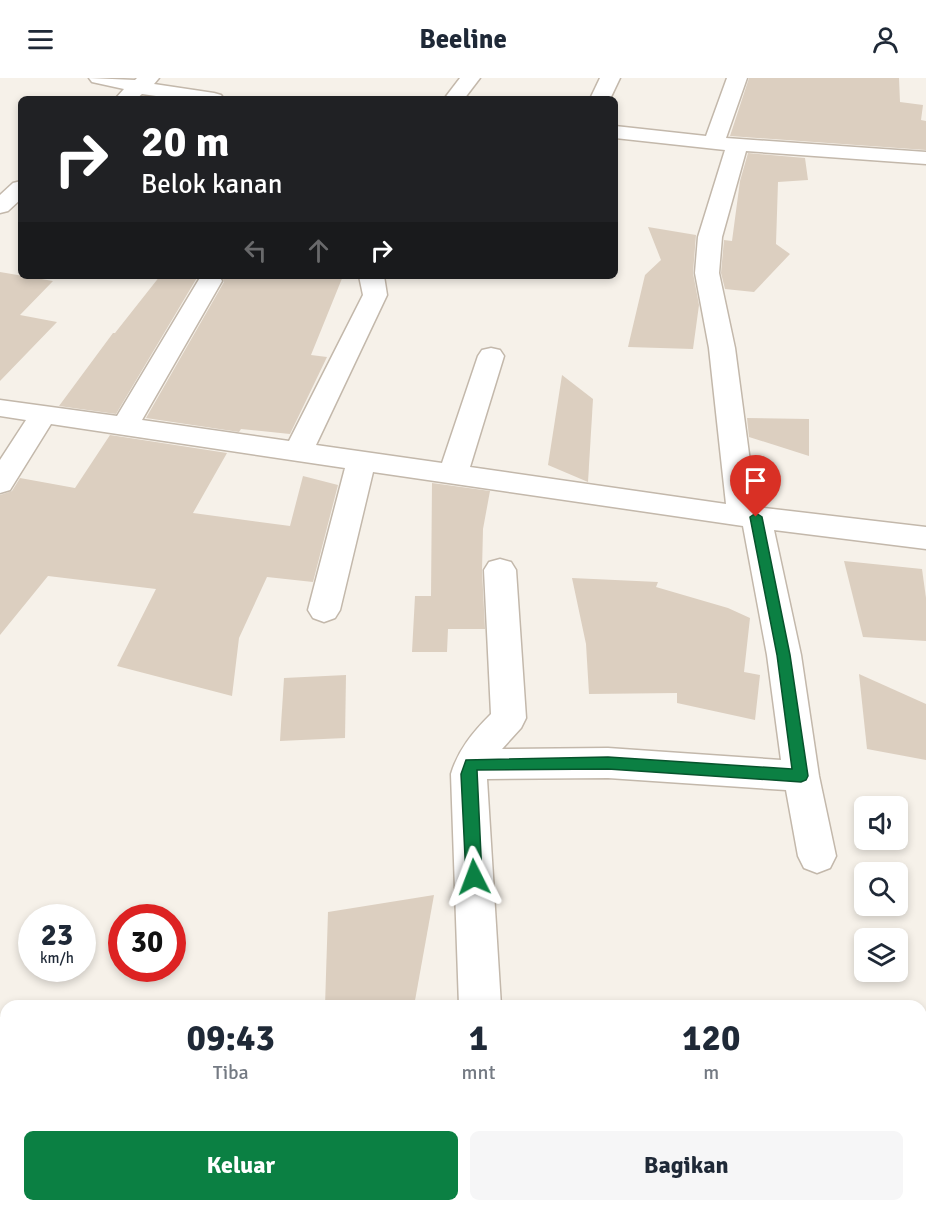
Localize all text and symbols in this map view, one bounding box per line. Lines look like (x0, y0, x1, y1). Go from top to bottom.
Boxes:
icon: menu (24, 23, 57, 56)
text: Beeline (419, 23, 507, 56)
icon: person (869, 23, 902, 56)
text: 20 m (141, 117, 230, 168)
icon: right (42, 120, 120, 198)
text: Belok kanan (141, 168, 282, 201)
icon: left (239, 234, 272, 267)
icon: ahead (302, 234, 335, 267)
icon: right (365, 234, 398, 267)
pin (730, 455, 781, 517)
icon: arrive (739, 464, 772, 497)
map controls (854, 796, 908, 982)
button: sound (854, 796, 908, 850)
position arrow (442, 845, 506, 909)
button: search (854, 862, 908, 916)
speed limit sign: 30 (108, 904, 186, 982)
text: 23 (41, 917, 73, 954)
button: layers (854, 928, 908, 982)
text: km/h (40, 949, 74, 967)
text: 09:43 (187, 1016, 275, 1061)
text: 1 (469, 1016, 488, 1061)
text: 120 (682, 1016, 740, 1061)
text: Tiba (213, 1060, 249, 1085)
text: mnt (462, 1060, 495, 1085)
text: m (703, 1060, 719, 1085)
button: Keluar (24, 1131, 458, 1200)
button: Bagikan (470, 1131, 903, 1200)

